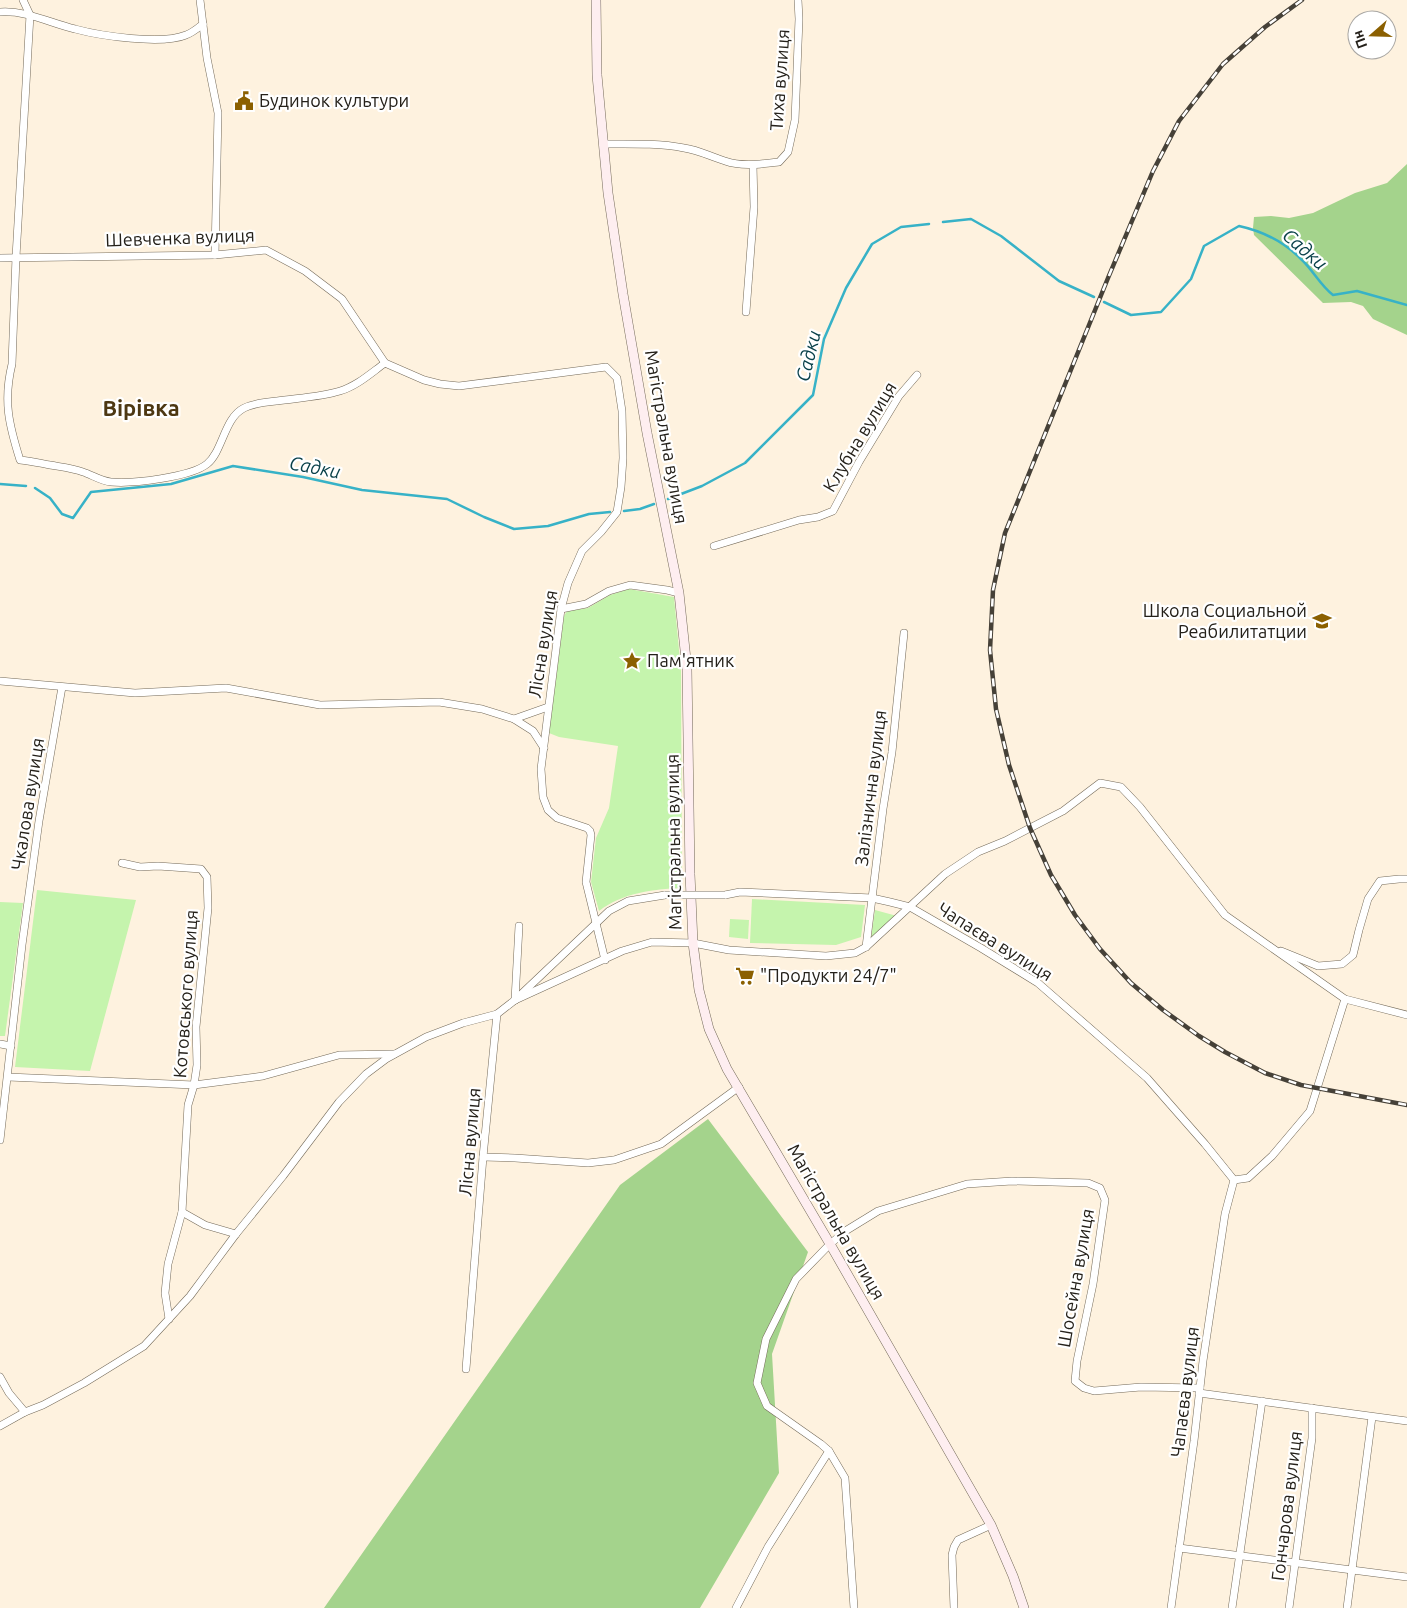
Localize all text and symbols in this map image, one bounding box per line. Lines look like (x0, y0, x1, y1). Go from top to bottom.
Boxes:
north arrow (1347, 10, 1397, 60)
street label: Тиха вулиця (765, 28, 793, 131)
text: Пн (1349, 28, 1370, 51)
public building icon: Будинок культури (233, 90, 255, 112)
place label: Будинок культури (259, 90, 409, 110)
street label: Шевченка вулиця (105, 224, 255, 250)
water label: Садки (1278, 224, 1332, 274)
water label: Садки (791, 328, 825, 384)
street label: Магістральна вулиця (642, 348, 692, 525)
street label: Клубна вулиця (818, 378, 900, 495)
district label: Вірівка (102, 395, 180, 420)
water label: Садки (288, 451, 342, 483)
street label: Лісна вулиця (524, 589, 560, 699)
place label: Школа Социальной Реабилитатции (1143, 600, 1307, 641)
school or university icon: Школа Социальной Реабилитатции (1311, 610, 1333, 632)
place icon: Пам'ятник (621, 650, 643, 672)
place label: Пам'ятник (647, 650, 734, 670)
street label: Залізнична вулиця (851, 709, 889, 867)
street label: Чкалова вулиця (7, 736, 47, 871)
street label: Магістральна вулиця (661, 754, 685, 930)
street label: Чапаєва вулиця (934, 898, 1057, 984)
street label: Котовського вулиця (169, 909, 201, 1079)
supermarket icon: "Продукти 24/7" (734, 965, 756, 987)
place label: "Продукти 24/7" (760, 965, 897, 985)
street label: Лісна вулиця (454, 1087, 484, 1197)
street label: Магістральна вулиця (784, 1140, 890, 1303)
street label: Шосейна вулиця (1053, 1207, 1097, 1349)
street label: Чапаєва вулиця (1166, 1325, 1202, 1458)
street label: Гончарова вулиця (1267, 1430, 1305, 1582)

